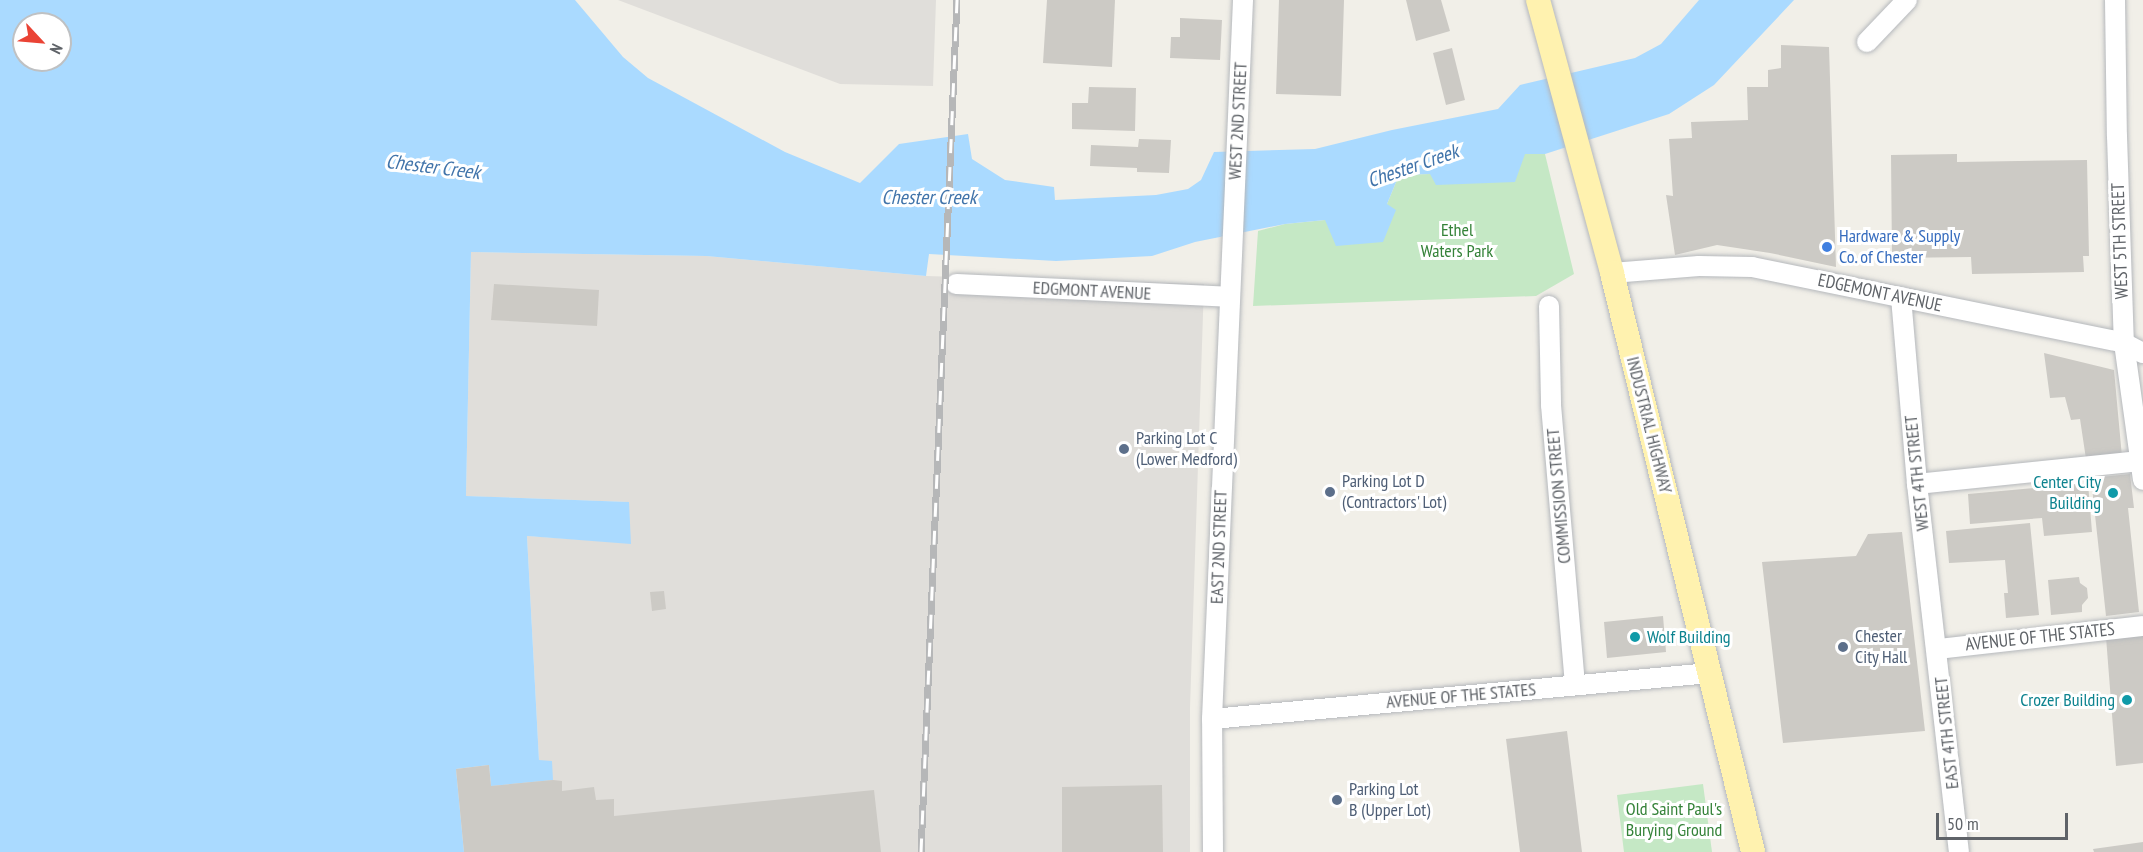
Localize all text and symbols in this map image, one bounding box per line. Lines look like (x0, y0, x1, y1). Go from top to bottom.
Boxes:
north arrow (12, 12, 72, 72)
text: N (46, 41, 67, 57)
street label: WEST 2ND STREET (1224, 61, 1252, 181)
water label: Chester Creek (1364, 139, 1462, 193)
water label: Chester Creek (384, 149, 482, 185)
street label: WEST 5TH STREET (2107, 182, 2133, 300)
water label: Chester Creek (882, 185, 976, 209)
park label: Ethel Waters Park (1421, 220, 1493, 262)
place label: Hardware & Supply Co. of Chester (1839, 226, 1960, 268)
marker: Hardware & Supply Co. of Chester (1820, 240, 1834, 254)
street label: EDGEMONT AVENUE (1815, 269, 1945, 317)
street label: EDGMONT AVENUE (1032, 277, 1152, 305)
street label: INDUSTRIAL HIGHWAY (1621, 354, 1677, 496)
street label: WEST 4TH STREET (1900, 414, 1934, 532)
street label: COMMISSION STREET (1542, 427, 1576, 565)
place label: Parking Lot C (Lower Medford) (1136, 428, 1237, 470)
marker: Parking Lot C (Lower Medford) (1117, 442, 1131, 456)
place label: Parking Lot D (Contractors' Lot) (1342, 471, 1447, 514)
place label: Center City Building (2033, 472, 2101, 514)
marker: Parking Lot D (Contractors' Lot) (1323, 485, 1337, 499)
marker: Center City Building (2106, 486, 2120, 500)
street label: EAST 2ND STREET (1206, 489, 1232, 605)
street label: AVENUE OF THE STATES (1964, 618, 2116, 656)
place label: Wolf Building (1647, 626, 1731, 648)
place label: Chester City Hall (1855, 626, 1908, 668)
marker: Wolf Building (1628, 630, 1642, 644)
marker: Chester City Hall (1836, 640, 1850, 654)
street label: EAST 4TH STREET (1930, 676, 1964, 790)
street label: AVENUE OF THE STATES (1385, 679, 1537, 713)
place label: Crozer Building (2020, 689, 2115, 711)
marker: Crozer Building (2120, 693, 2134, 707)
place label: Parking Lot B (Upper Lot) (1349, 779, 1430, 822)
marker: Parking Lot B (Upper Lot) (1330, 793, 1344, 807)
park label: Old Saint Paul's Burying Ground (1626, 799, 1722, 842)
scale bar (1939, 801, 2071, 839)
text: 50 m (1947, 812, 1979, 835)

